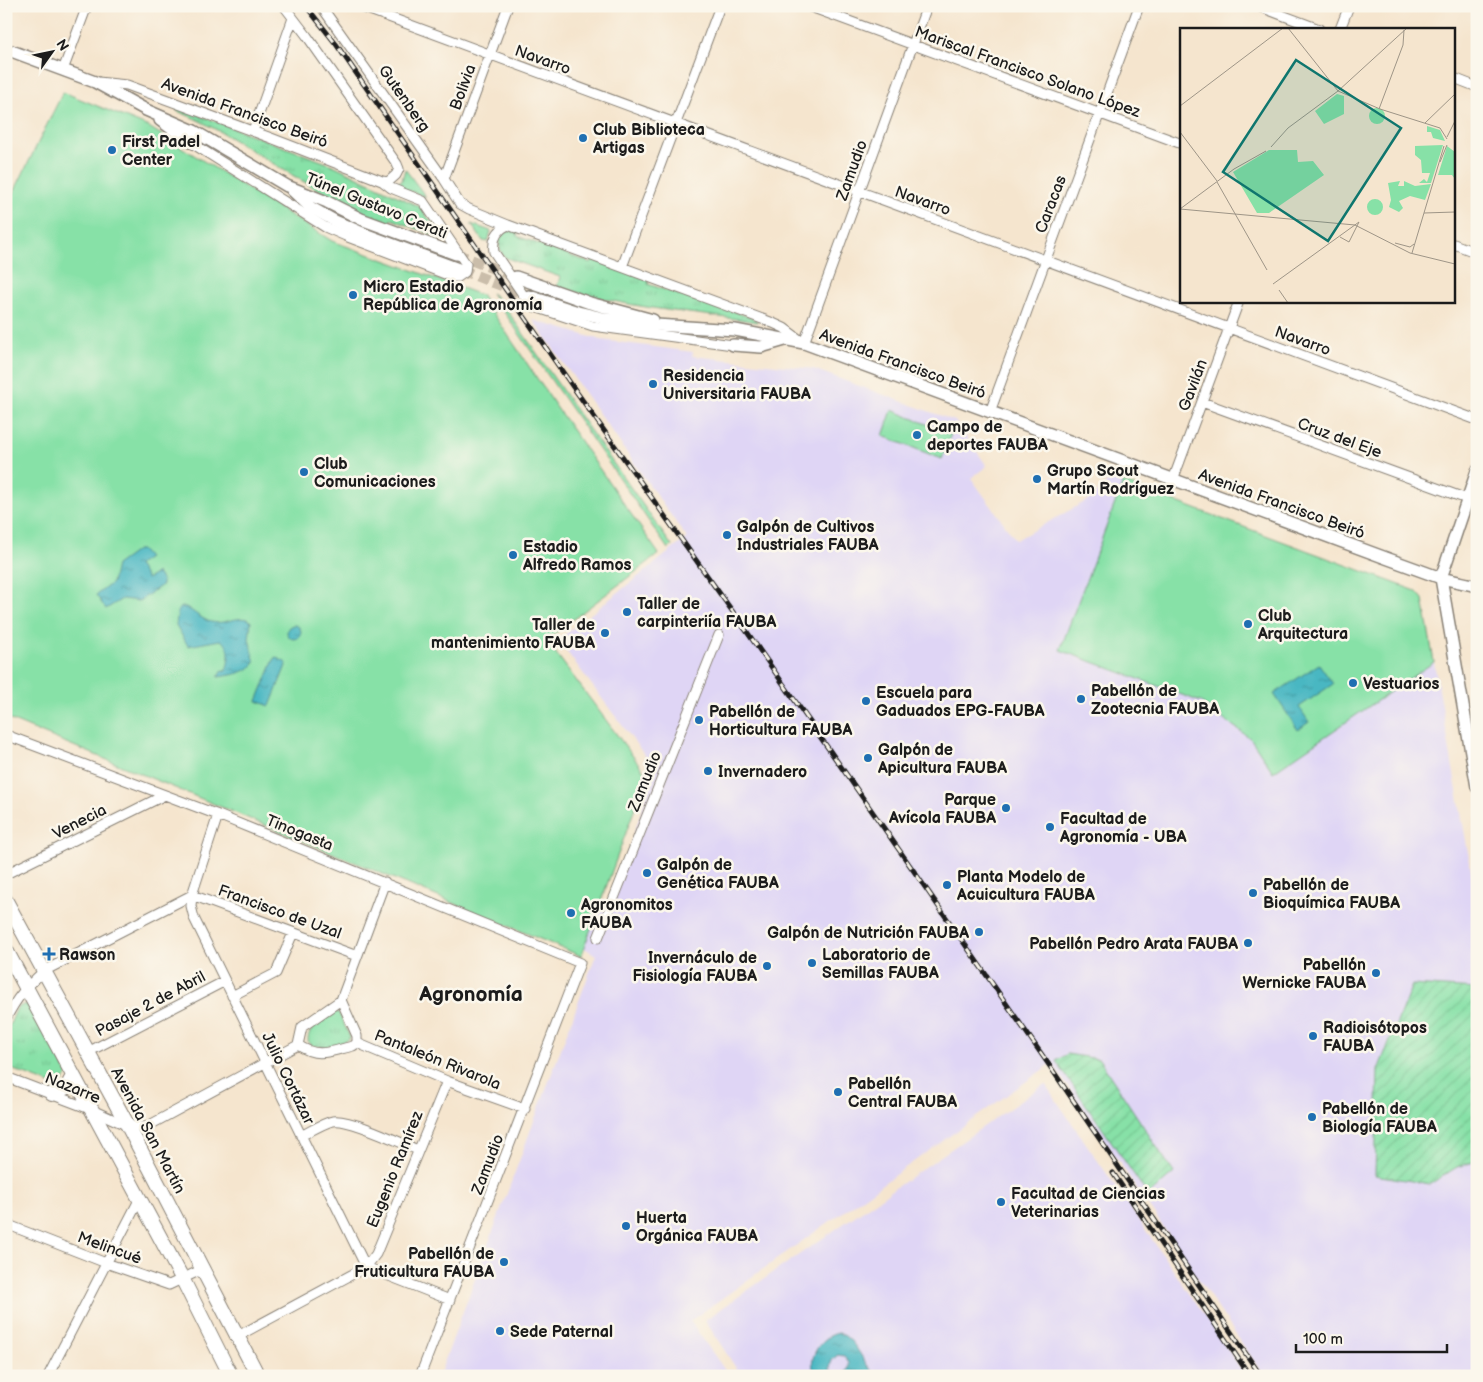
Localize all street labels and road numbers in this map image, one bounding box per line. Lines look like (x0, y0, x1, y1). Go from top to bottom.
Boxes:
street label: Mariscal Francisco Solano López (912, 23, 1143, 122)
street label: Navarro (512, 42, 573, 79)
street label: Gutenberg (374, 62, 434, 136)
street label: Bolivia (446, 62, 480, 113)
street label: Avenida Francisco Beiró (159, 74, 330, 152)
street label: Zamudio (832, 138, 872, 204)
street label: Túnel Gustavo Cerati (303, 169, 450, 243)
street label: Caracas (1032, 173, 1071, 236)
street label: Navarro (892, 183, 953, 220)
street label: Navarro (1272, 323, 1333, 360)
street label: Avenida Francisco Beiró (817, 325, 988, 403)
street label: Gavilán (1175, 357, 1212, 414)
street label: Cruz del Eje (1295, 414, 1385, 463)
street label: Avenida Francisco Beiró (1196, 465, 1367, 543)
street label: Zamudio (624, 749, 666, 815)
street label: Venecia (50, 801, 110, 844)
street label: Tinogasta (263, 811, 336, 855)
street label: Francisco de Uzal (215, 881, 344, 944)
street label: Pasaje 2 de Abril (93, 967, 209, 1041)
street label: Pantaleón Rivarola (371, 1026, 503, 1094)
street label: Julio Cortázar (257, 1029, 318, 1128)
street label: Avenida San Martín (106, 1064, 189, 1197)
street label: Nazarre (42, 1069, 104, 1108)
street label: Eugenio Ramírez (363, 1108, 428, 1231)
street label: Zamudio (468, 1132, 509, 1198)
street label: Melincué (75, 1228, 144, 1269)

